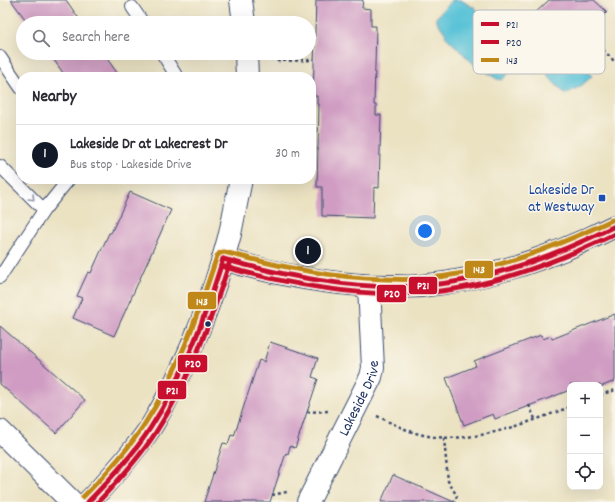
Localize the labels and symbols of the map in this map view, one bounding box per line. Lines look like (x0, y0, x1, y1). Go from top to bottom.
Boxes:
legend (473, 10, 605, 74)
text: P21 (506, 18, 518, 34)
text: P20 (506, 36, 522, 52)
text: 143 (506, 54, 518, 70)
place label: Lakeside Dr at Westway (528, 180, 595, 219)
one-way arrow (27, 193, 35, 201)
marker: Lakeside Dr at Westway (597, 193, 607, 203)
your location (415, 221, 435, 241)
pin: 1 (295, 236, 321, 266)
line badge: 143 (464, 260, 494, 279)
text: 143 (473, 263, 485, 279)
line badge: P21 (408, 276, 438, 295)
text: P21 (417, 279, 429, 295)
line badge: P20 (376, 284, 407, 303)
text: P20 (384, 287, 400, 303)
line badge: 143 (187, 291, 217, 310)
text: 143 (196, 295, 208, 311)
unlabelled marker (203, 319, 213, 329)
line badge: P20 (177, 354, 208, 373)
text: P20 (185, 357, 201, 373)
street label: Lakeside Drive (334, 360, 386, 440)
line badge: P21 (157, 380, 187, 400)
text: P21 (166, 384, 178, 400)

